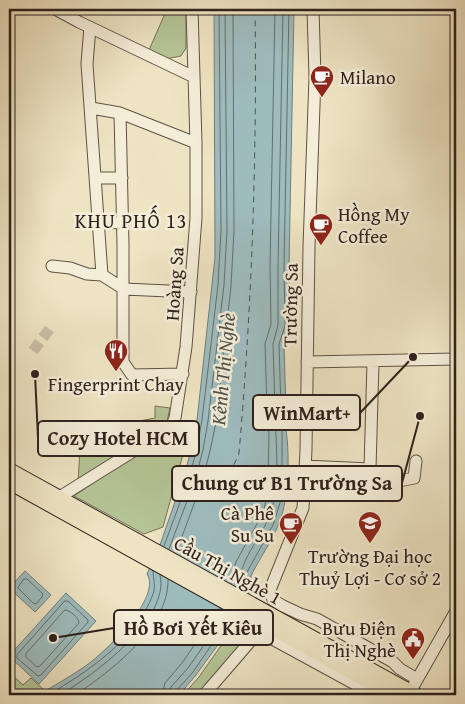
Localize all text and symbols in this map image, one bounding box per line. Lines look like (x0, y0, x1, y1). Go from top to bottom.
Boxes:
place label: Milano (340, 63, 396, 91)
cafe icon: Milano (309, 64, 335, 98)
place label: Hồng My Coffee (338, 200, 410, 250)
district label: KHU PHỐ 13 (75, 205, 187, 235)
cafe icon: Hồng My Coffee (308, 212, 334, 246)
street label: Hoàng Sa (157, 246, 191, 322)
street label: Trường Sa (275, 263, 305, 347)
water label: Kênh Thị Nghè (203, 312, 242, 427)
restaurant icon: Fingerprint Chay (103, 338, 129, 372)
place label: Fingerprint Chay (48, 370, 184, 398)
callout: WinMart+ (253, 395, 360, 430)
text: WinMart+ (263, 398, 351, 427)
callout: Cozy Hotel HCM (38, 421, 199, 456)
text: Cozy Hotel HCM (47, 423, 189, 452)
callout: Chung cư B1 Trường Sa (172, 466, 402, 501)
text: Chung cư B1 Trường Sa (182, 468, 393, 497)
place label: Cà Phê Su Su (221, 499, 275, 549)
school or university icon: Trường Đại học Thuỷ Lợi - Cơ sở 2 (357, 510, 383, 544)
cafe icon: Cà Phê Su Su (278, 511, 304, 545)
street label: Cầu Thị Nghè 1 (169, 529, 287, 611)
place label: Trường Đại học Thuỷ Lợi - Cơ sở 2 (299, 542, 441, 592)
callout: Hồ Bơi Yết Kiêu (114, 610, 273, 645)
text: Hồ Bơi Yết Kiêu (124, 613, 263, 642)
place label: Bưu Điện Thị Nghè (322, 614, 396, 664)
public building icon: Bưu Điện Thị Nghè (400, 626, 426, 660)

